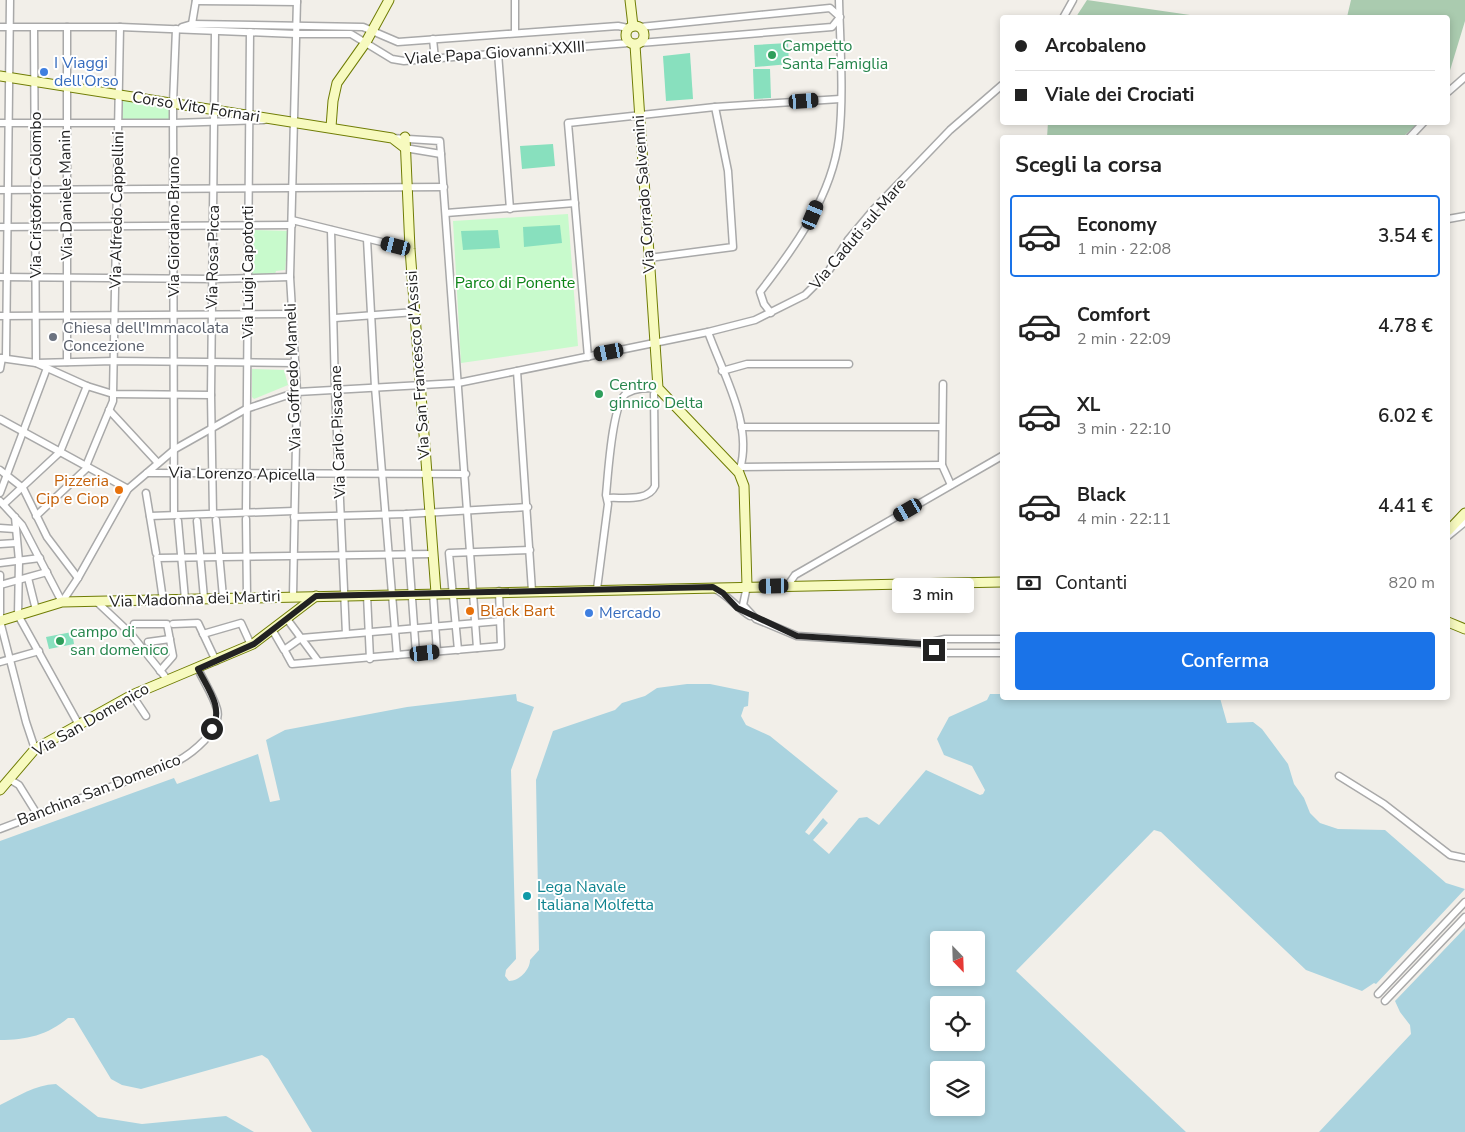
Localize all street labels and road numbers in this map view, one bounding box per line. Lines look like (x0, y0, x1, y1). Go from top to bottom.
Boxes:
street label: Viale Papa Giovanni XXIII (403, 36, 586, 70)
street label: Corso Vito Fornari (131, 86, 261, 128)
street label: Via Cristoforo Colombo (25, 112, 47, 279)
street label: Via Corrado Salvemini (628, 114, 661, 275)
street label: Via Daniele Manin (54, 130, 78, 261)
street label: Via Alfredo Cappellini (105, 131, 129, 290)
street label: Via Giordano Bruno (163, 157, 185, 298)
street label: Via Caduti sul Mare (804, 173, 911, 295)
street label: Via Rosa Picca (201, 205, 225, 310)
street label: Via Luigi Capotorti (237, 206, 259, 339)
street label: Via San Francesco d'Assisi (400, 270, 436, 461)
street label: Via Goffredo Mameli (279, 303, 307, 452)
street label: Via Carlo Pisacane (325, 365, 351, 500)
street label: Via Lorenzo Apicella (167, 462, 316, 486)
street label: Via Madonna dei Martiri (108, 585, 281, 613)
street label: Via San Domenico (28, 678, 153, 763)
street label: Banchina San Domenico (14, 749, 184, 831)

